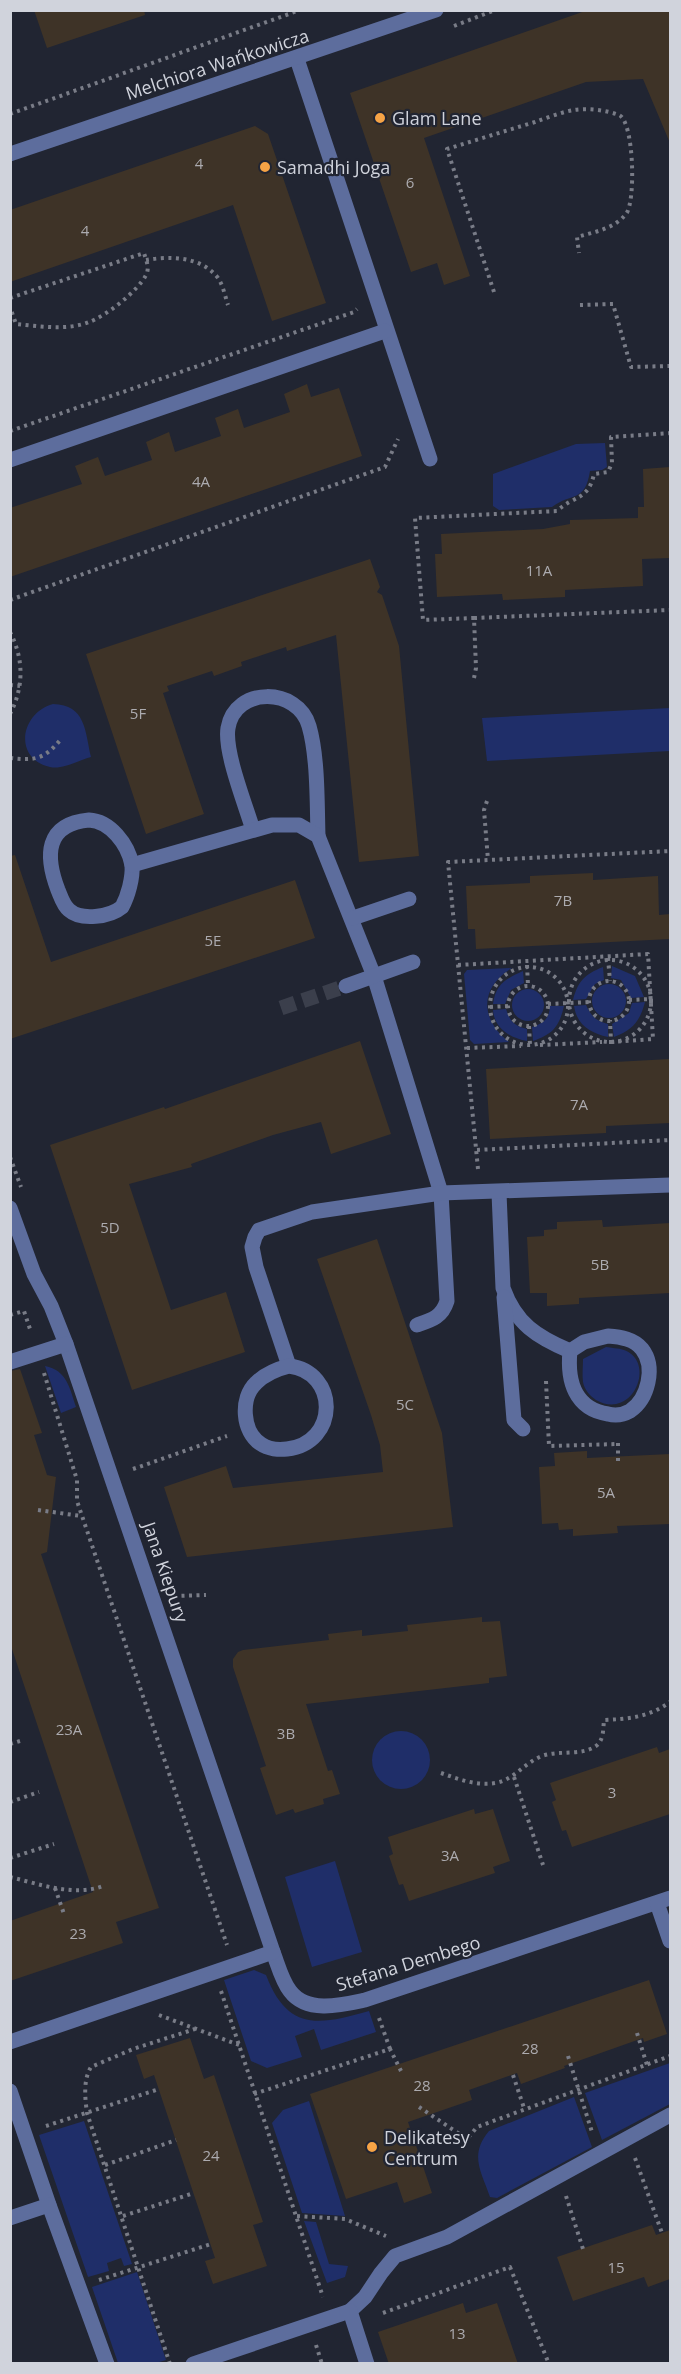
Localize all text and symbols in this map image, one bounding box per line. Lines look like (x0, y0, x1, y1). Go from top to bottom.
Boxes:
street label: Melchiora Wańkowicza (122, 23, 312, 105)
place label: Glam Lane (392, 106, 482, 130)
marker: Glam Lane (373, 111, 387, 125)
house number: 4 (195, 153, 204, 173)
place label: Samadhi Joga (277, 155, 390, 179)
marker: Samadhi Joga (258, 160, 272, 174)
house number: 6 (406, 172, 414, 192)
house number: 4 (81, 220, 90, 240)
house number: 4A (192, 471, 211, 491)
house number: 11A (526, 560, 553, 580)
house number: 5F (130, 703, 146, 723)
house number: 7B (554, 890, 572, 910)
house number: 5E (205, 930, 221, 950)
house number: 7A (570, 1094, 589, 1114)
house number: 5D (100, 1217, 120, 1237)
house number: 5B (591, 1254, 609, 1274)
house number: 5C (396, 1394, 414, 1414)
house number: 5A (597, 1482, 616, 1502)
street label: Jana Kiepury (137, 1517, 195, 1626)
house number: 23A (56, 1719, 83, 1739)
house number: 3B (277, 1723, 295, 1743)
house number: 3 (608, 1782, 616, 1802)
house number: 3A (441, 1845, 460, 1865)
house number: 23 (69, 1923, 87, 1943)
street label: Stefana Dembego (333, 1930, 483, 1996)
house number: 28 (521, 2038, 539, 2058)
house number: 28 (413, 2075, 431, 2095)
place label: Delikatesy Centrum (384, 2125, 471, 2170)
marker: Delikatesy Centrum (365, 2140, 379, 2154)
house number: 24 (202, 2145, 220, 2165)
house number: 15 (607, 2257, 625, 2277)
house number: 13 (448, 2323, 466, 2343)

